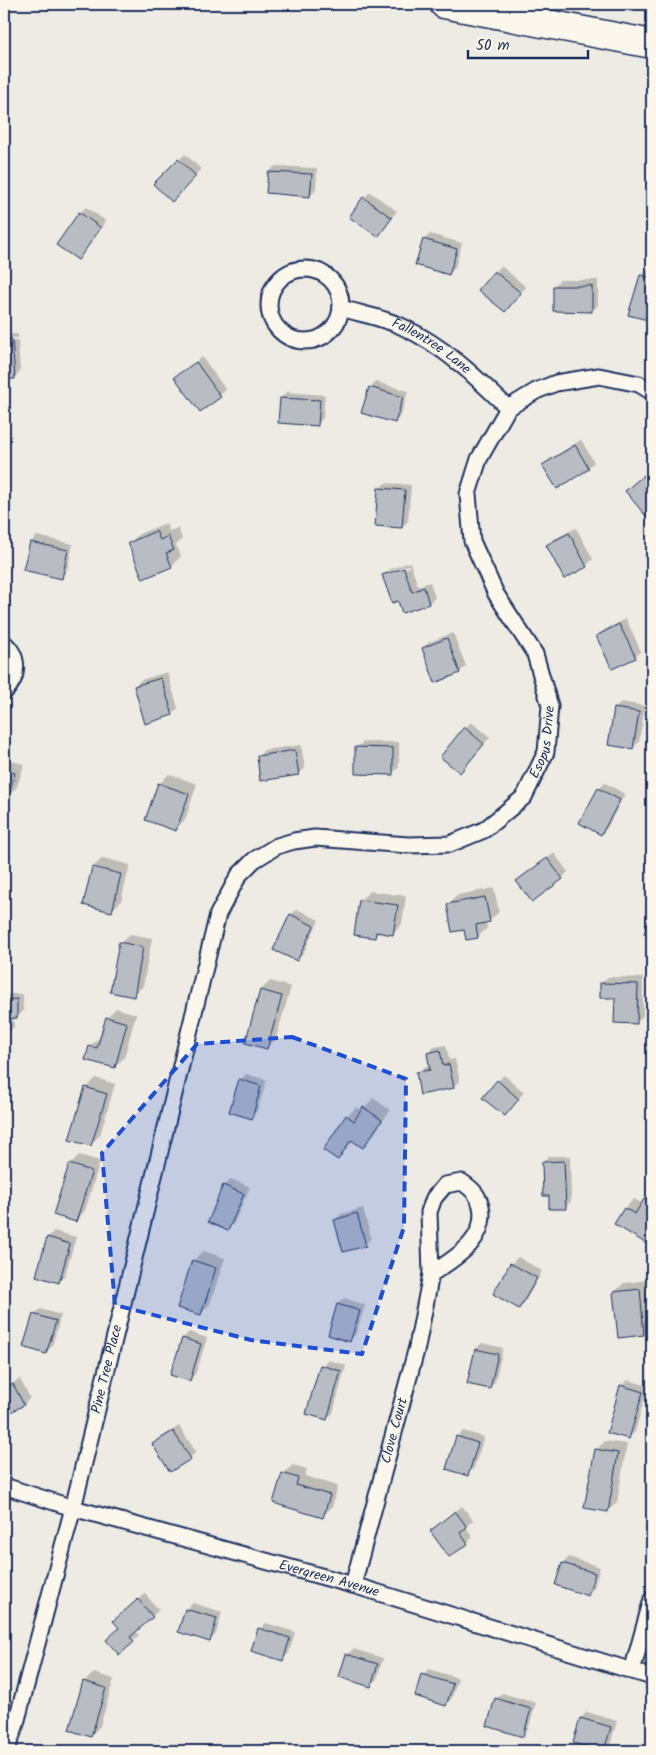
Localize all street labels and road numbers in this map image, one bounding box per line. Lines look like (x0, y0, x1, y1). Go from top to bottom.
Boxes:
street label: Fallentree Lane (389, 312, 476, 380)
street label: Esopus Drive (524, 704, 561, 782)
street label: Pine Tree Place (85, 1322, 128, 1416)
street label: Clove Court (375, 1394, 414, 1466)
street label: Evergreen Avenue (276, 1554, 383, 1604)

